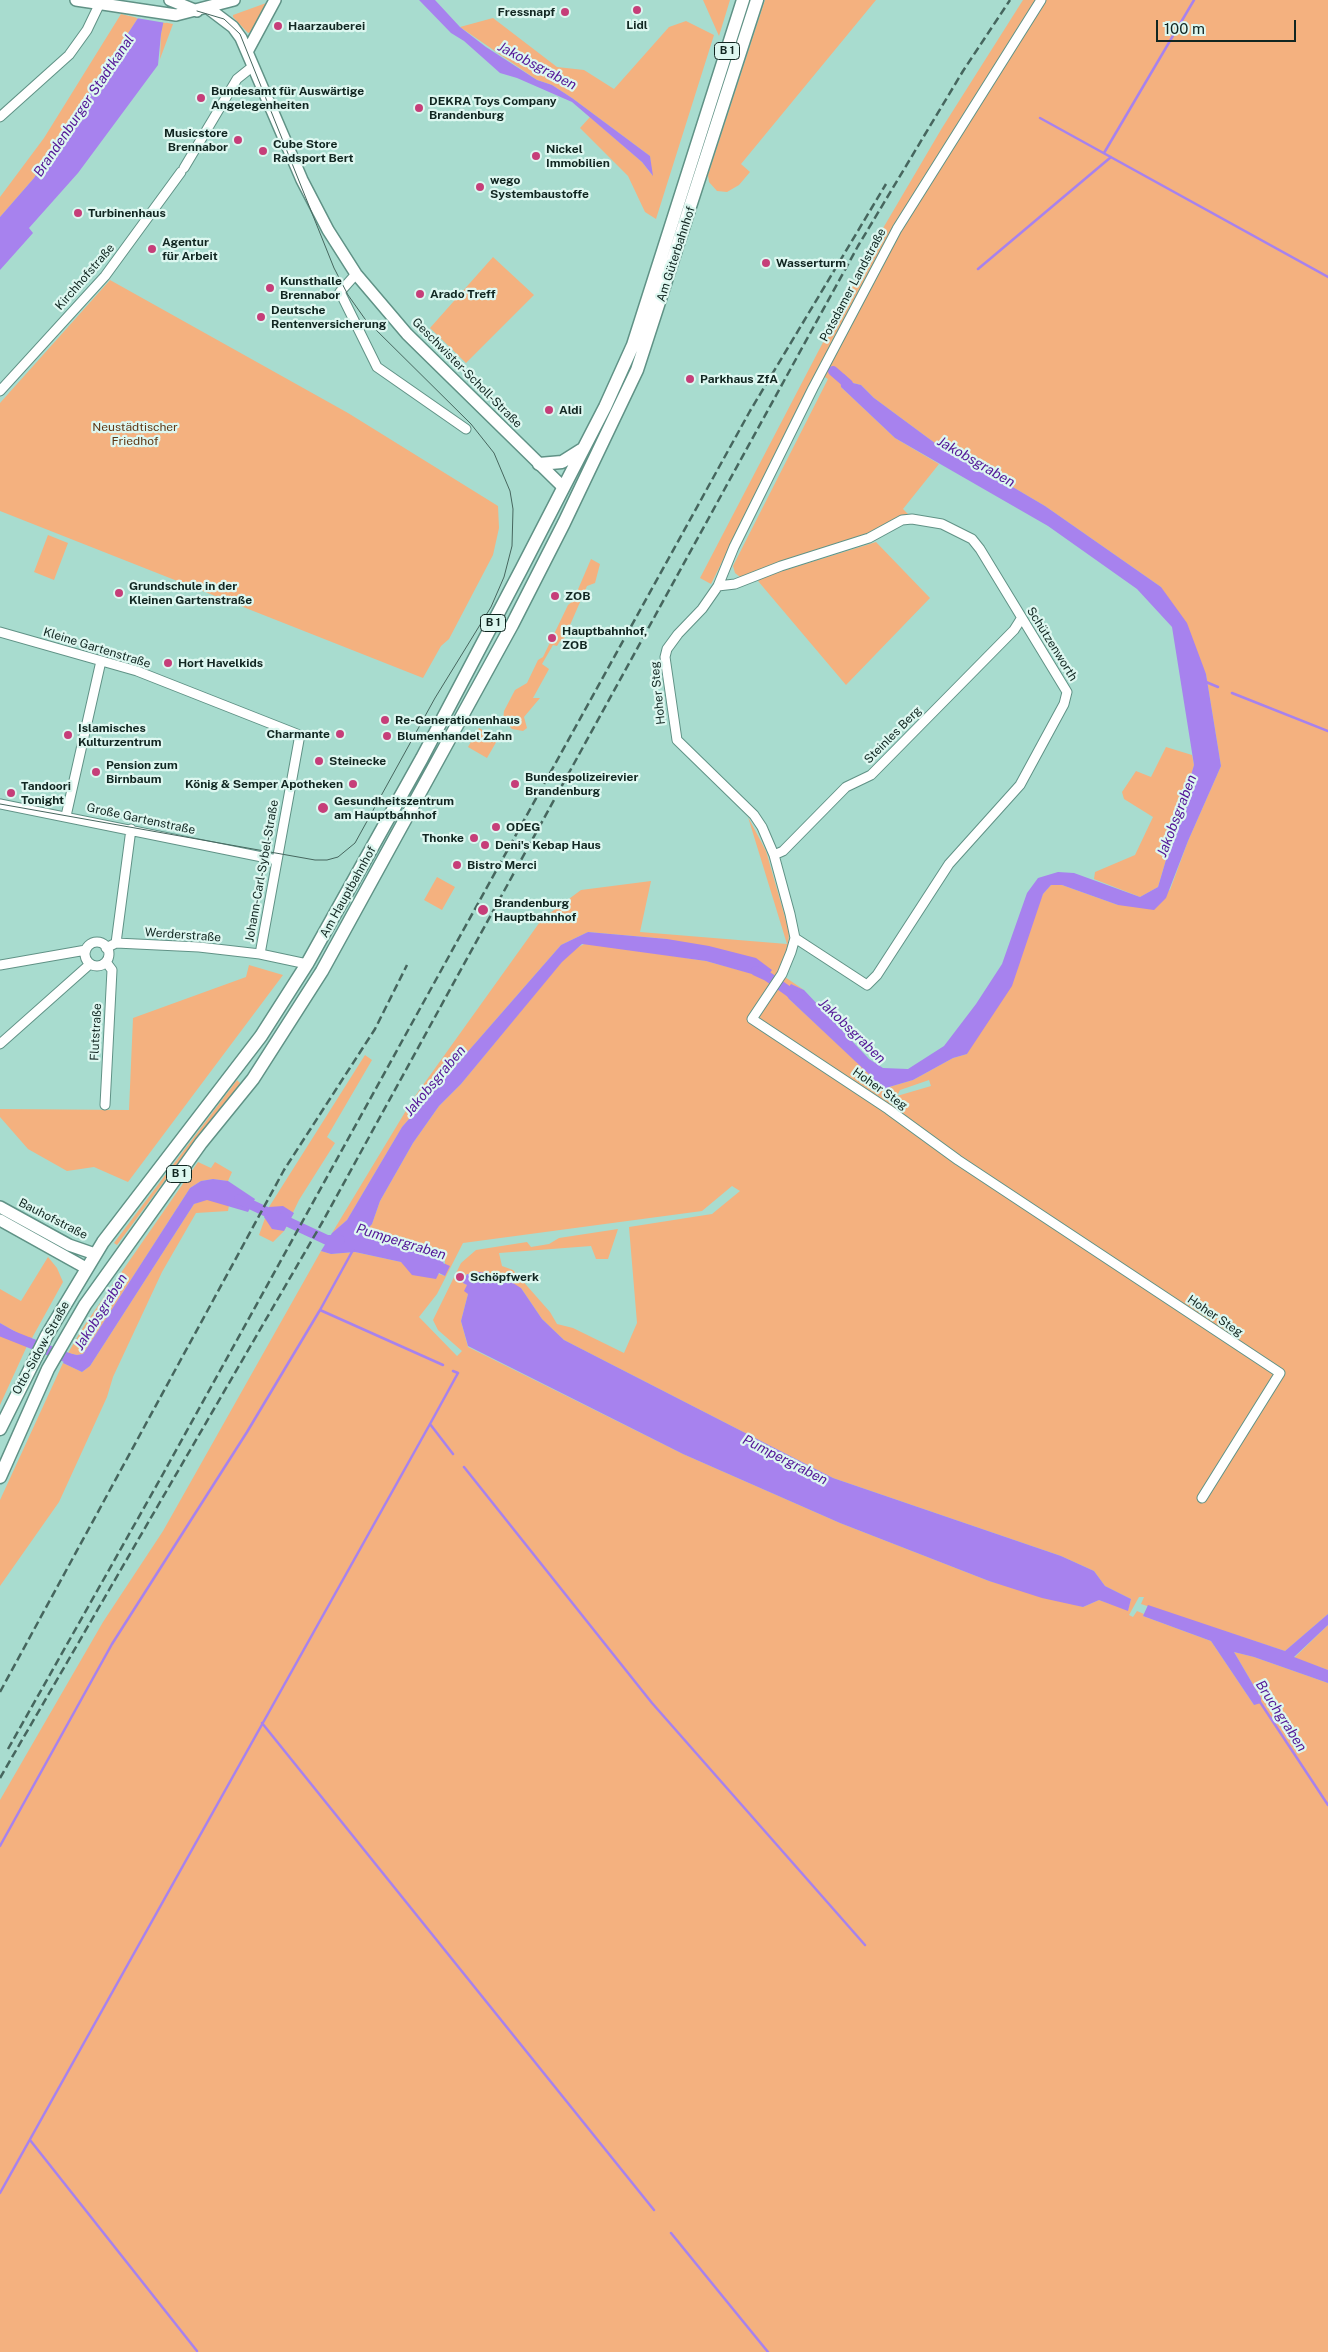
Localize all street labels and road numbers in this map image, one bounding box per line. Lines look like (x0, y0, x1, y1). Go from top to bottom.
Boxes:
road number: B 1 (714, 42, 740, 59)
street label: Am Güterbahnhof (654, 205, 698, 303)
street label: Potsdamer Landstraße (817, 226, 889, 344)
street label: Kirchhofstraße (52, 241, 118, 313)
street label: Geschwister-Scholl-Straße (409, 315, 525, 431)
street label: Schützenworth (1024, 604, 1080, 684)
road number: B 1 (480, 614, 506, 632)
street label: Kleine Gartenstraße (41, 625, 153, 671)
street label: Hoher Steg (648, 661, 668, 725)
street label: Steinles Berg (861, 703, 925, 767)
street label: Johann-Carl-Sybel-Straße (242, 799, 282, 943)
street label: Große Gartenstraße (85, 800, 197, 838)
street label: Am Hauptbahnhof (317, 844, 379, 940)
street label: Werderstraße (144, 925, 222, 945)
street label: Flutstraße (87, 1003, 105, 1061)
street label: Hoher Steg (850, 1065, 910, 1113)
road number: B 1 (166, 1166, 192, 1182)
street label: Bauhofstraße (16, 1195, 90, 1243)
street label: Hoher Steg (1185, 1292, 1245, 1340)
street label: Otto-Sidow-Straße (9, 1299, 73, 1397)

